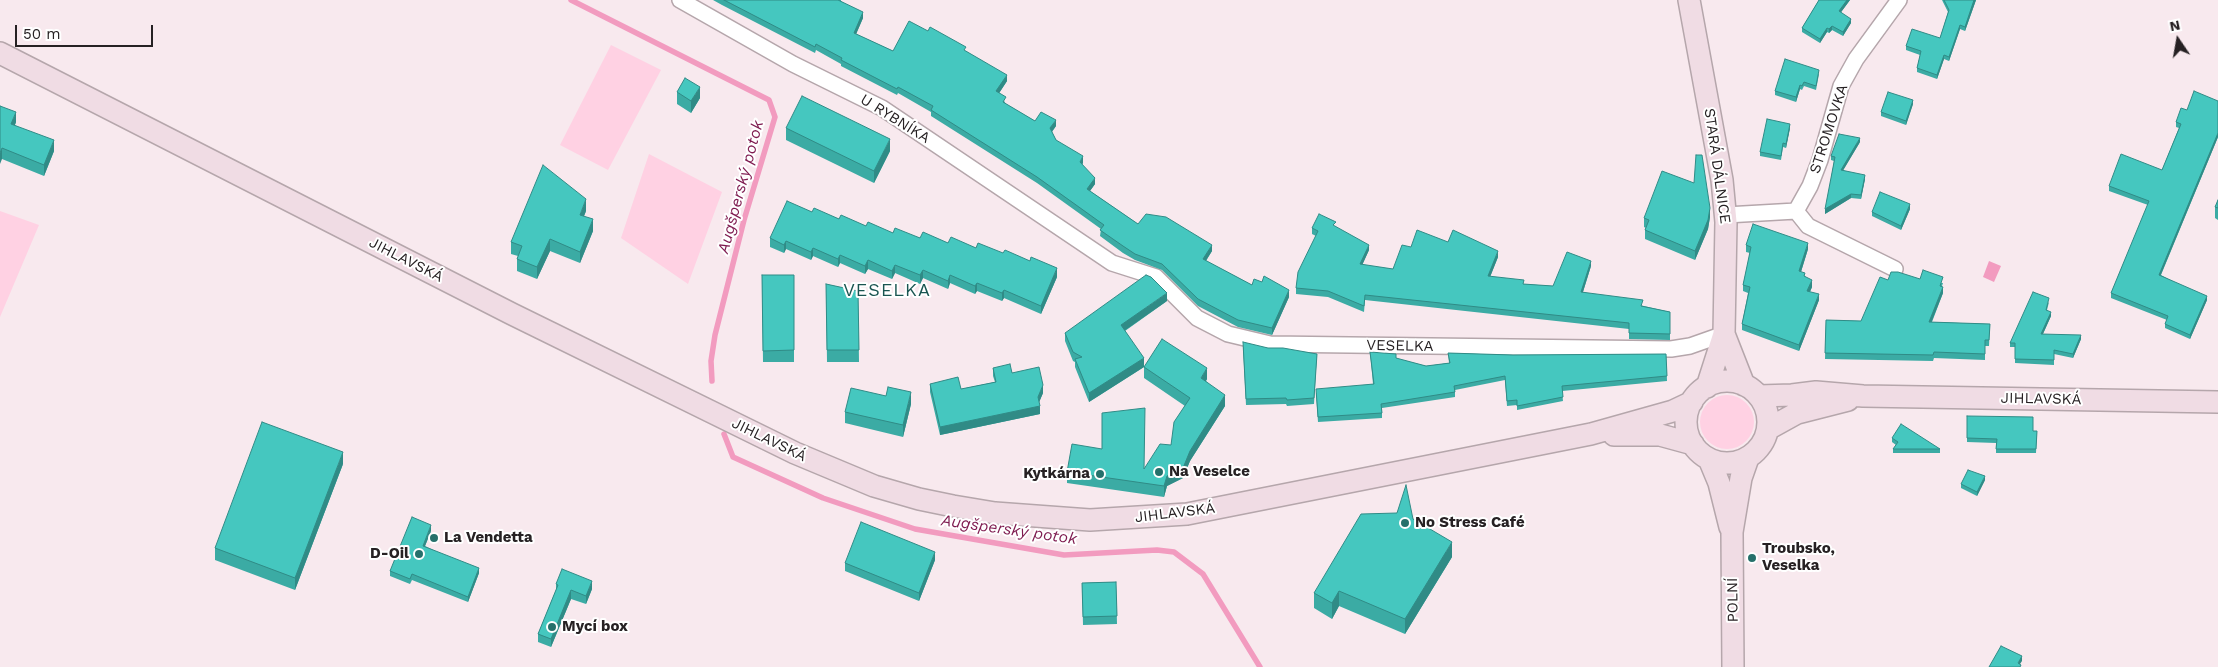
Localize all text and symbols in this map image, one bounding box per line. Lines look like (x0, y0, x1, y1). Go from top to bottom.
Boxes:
scale bar (18, 15, 155, 47)
north arrow (2153, 15, 2203, 65)
text: N (2168, 16, 2182, 34)
text: 50 m (23, 25, 60, 43)
street label: STROMOVKA (1806, 82, 1852, 176)
street label: U RYBNÍKA (857, 91, 933, 147)
street label: STARÁ DÁLNICE (1700, 107, 1734, 225)
water label: Augšperský potok (714, 119, 768, 255)
street label: JIHLAVSKÁ (366, 234, 446, 286)
district label: VESELKA (842, 280, 932, 302)
street label: VESELKA (1366, 336, 1434, 356)
street label: JIHLAVSKÁ (2000, 389, 2082, 409)
street label: JIHLAVSKÁ (729, 414, 809, 466)
place label: Na Veselce (1169, 463, 1250, 481)
place label: Kytkárna (1023, 465, 1090, 483)
marker: Na Veselce (1153, 466, 1165, 478)
marker: Kytkárna (1094, 468, 1106, 480)
street label: JIHLAVSKÁ (1134, 499, 1216, 527)
water label: Augšperský potok (940, 511, 1078, 549)
place label: No Stress Café (1415, 514, 1525, 532)
marker: No Stress Café (1399, 517, 1411, 529)
place label: La Vendetta (444, 529, 533, 547)
marker: La Vendetta (428, 532, 440, 544)
place label: Troubsko, Veselka (1762, 540, 1835, 575)
place label: D-Oil (370, 545, 409, 563)
marker: D-Oil (413, 548, 425, 560)
marker: Troubsko, Veselka (1746, 552, 1758, 564)
street label: POLNÍ (1724, 577, 1742, 623)
place label: Mycí box (562, 618, 628, 636)
marker: Mycí box (546, 621, 558, 633)

